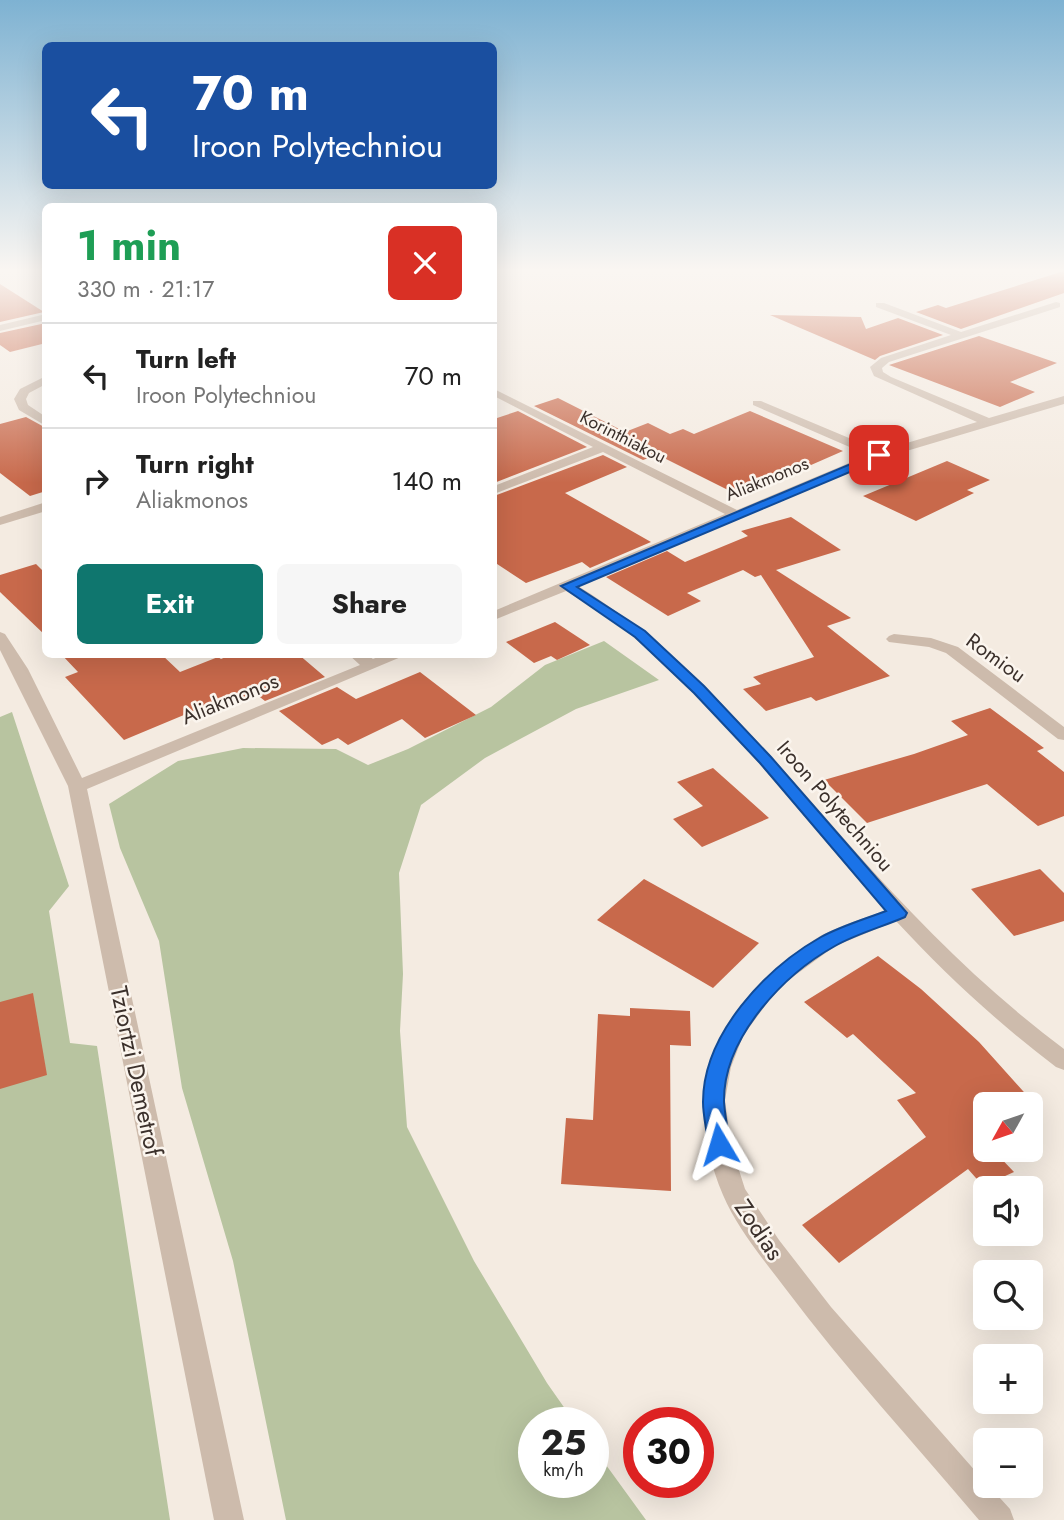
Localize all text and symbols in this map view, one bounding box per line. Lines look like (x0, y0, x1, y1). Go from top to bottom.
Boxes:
text: 70 m (192, 58, 309, 128)
icon: left (77, 70, 168, 161)
text: Iroon Polytechniou (192, 123, 443, 169)
text: 1 min (77, 215, 181, 276)
button: close (388, 226, 462, 300)
text: 330 m · 21:17 (77, 272, 214, 306)
text: Turn left (136, 340, 236, 378)
icon: left (77, 357, 115, 395)
text: 70 m (405, 357, 462, 395)
text: Iroon Polytechniou (136, 378, 316, 412)
street label: Korinthiakou (575, 404, 671, 470)
pin (849, 425, 909, 485)
icon: arrive (860, 436, 898, 474)
text: Turn right (136, 445, 254, 483)
street label: Aliakmonos (721, 451, 813, 507)
icon: right (77, 462, 115, 500)
text: 140 m (391, 462, 462, 500)
text: Aliakmonos (136, 483, 248, 517)
button: Exit (77, 564, 263, 644)
button: Share (277, 564, 462, 644)
street label: Romiou (960, 626, 1032, 690)
street label: Aliakmonos (177, 666, 283, 732)
street label: Iroon Polytechniou (770, 734, 900, 878)
street label: Tziortzi Demetrof (101, 983, 172, 1160)
north arrow (973, 1092, 1043, 1162)
map controls (973, 1092, 1043, 1498)
position arrow (682, 1107, 756, 1181)
button: sound (973, 1176, 1043, 1246)
street label: Zodias (726, 1192, 793, 1267)
button: search (973, 1260, 1043, 1330)
button: + (973, 1344, 1043, 1414)
speed limit sign: 30 (623, 1407, 714, 1498)
text: 25 (541, 1418, 586, 1468)
button: − (973, 1428, 1043, 1498)
text: km/h (543, 1457, 584, 1483)

